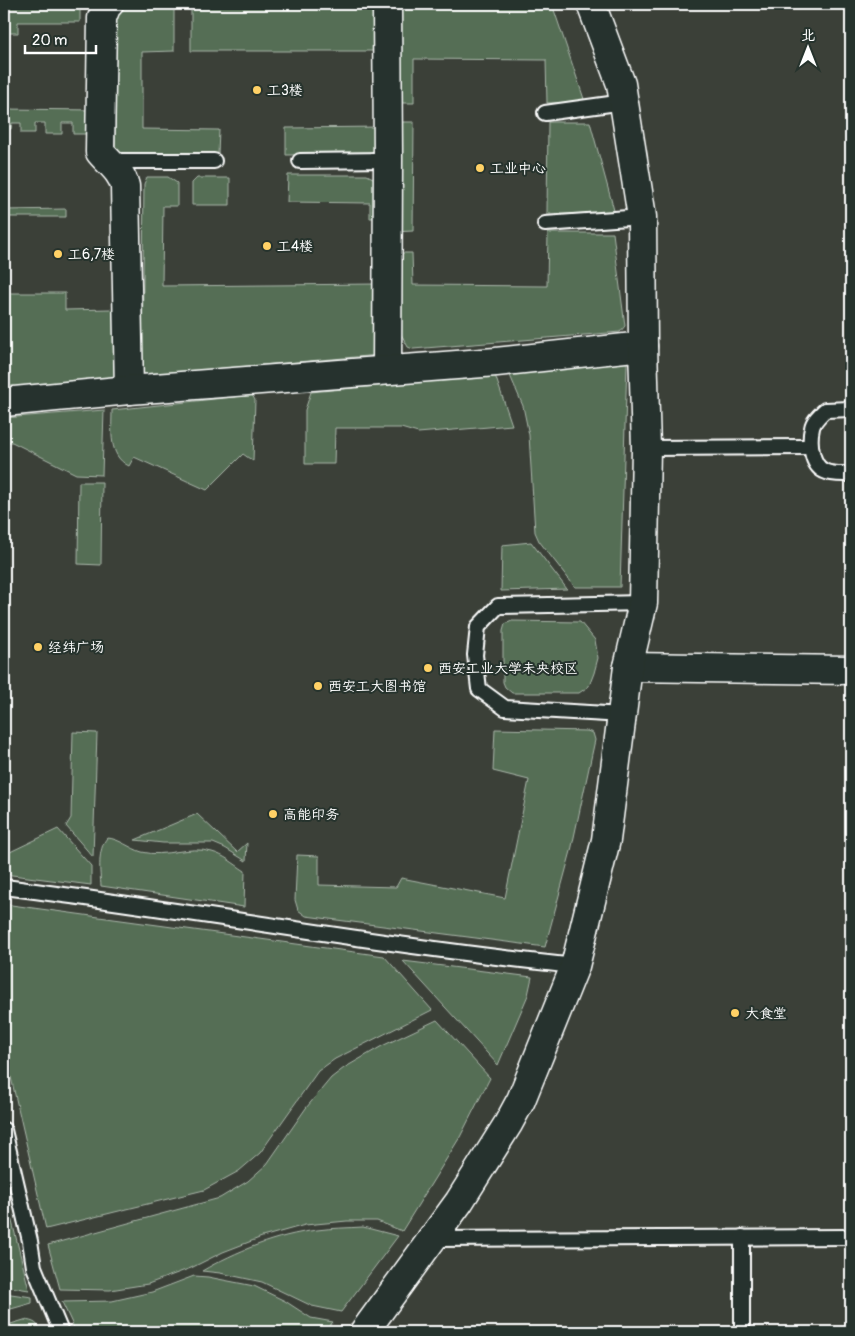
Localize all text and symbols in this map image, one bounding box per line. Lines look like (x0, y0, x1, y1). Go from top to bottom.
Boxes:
scale bar (25, 22, 96, 54)
north arrow (782, 22, 832, 72)
text: 北 (801, 27, 815, 44)
text: 20 m (32, 31, 67, 50)
place label: 工3楼 (267, 82, 303, 99)
marker: 工3楼 (251, 84, 263, 96)
place label: 工业中心 (490, 160, 546, 177)
marker: 工业中心 (474, 162, 486, 174)
place label: 工4楼 (277, 238, 313, 255)
marker: 工4楼 (261, 240, 273, 252)
place label: 工6,7楼 (68, 246, 115, 263)
marker: 工6,7楼 (52, 248, 64, 260)
place label: 经纬广场 (48, 639, 104, 656)
marker: 经纬广场 (32, 641, 44, 653)
place label: 西安工业大学未央校区 (438, 660, 578, 677)
marker: 西安工业大学未央校区 (422, 662, 434, 674)
place label: 西安工大图书馆 (328, 678, 426, 695)
marker: 西安工大图书馆 (312, 680, 324, 692)
place label: 高能印务 (283, 806, 339, 823)
marker: 高能印务 (267, 808, 279, 820)
place label: 大食堂 (745, 1005, 787, 1022)
marker: 大食堂 (729, 1007, 741, 1019)

